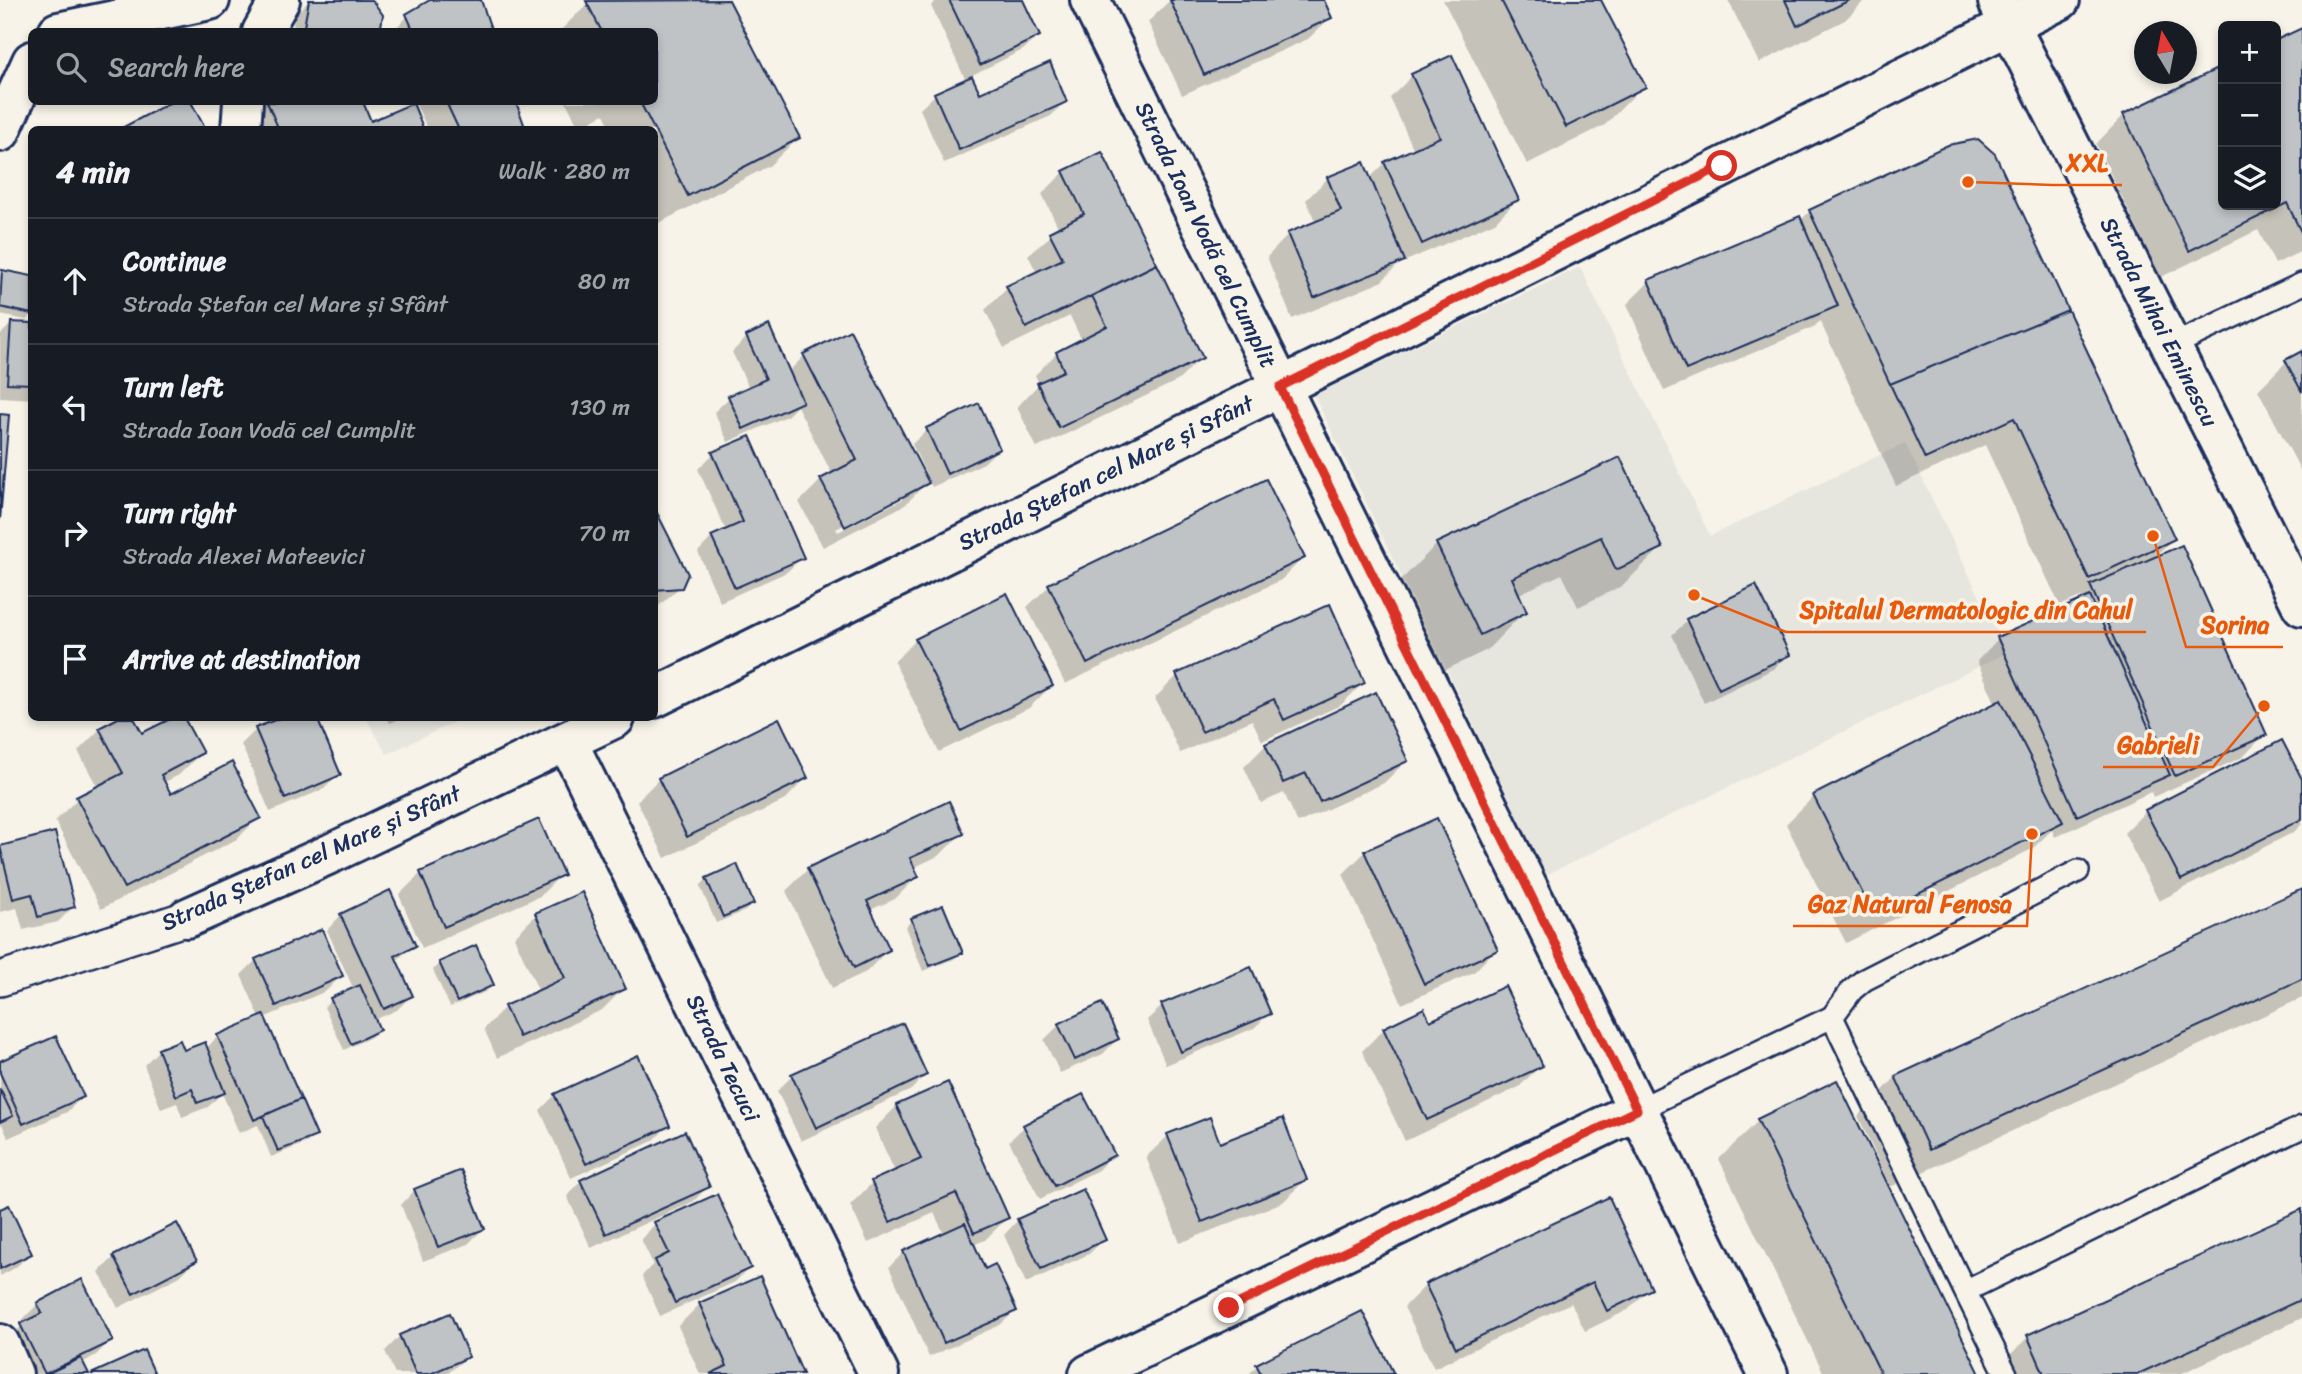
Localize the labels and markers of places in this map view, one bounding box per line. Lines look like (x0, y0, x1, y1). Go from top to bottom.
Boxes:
callout: XXL (2052, 140, 2122, 185)
callout: Spitalul Dermatologic din Cahul (1786, 587, 2146, 632)
callout: Sorina (2186, 602, 2283, 647)
callout: Gabrieli (2103, 722, 2213, 767)
callout: Gaz Natural Fenosa (1793, 881, 2027, 926)

